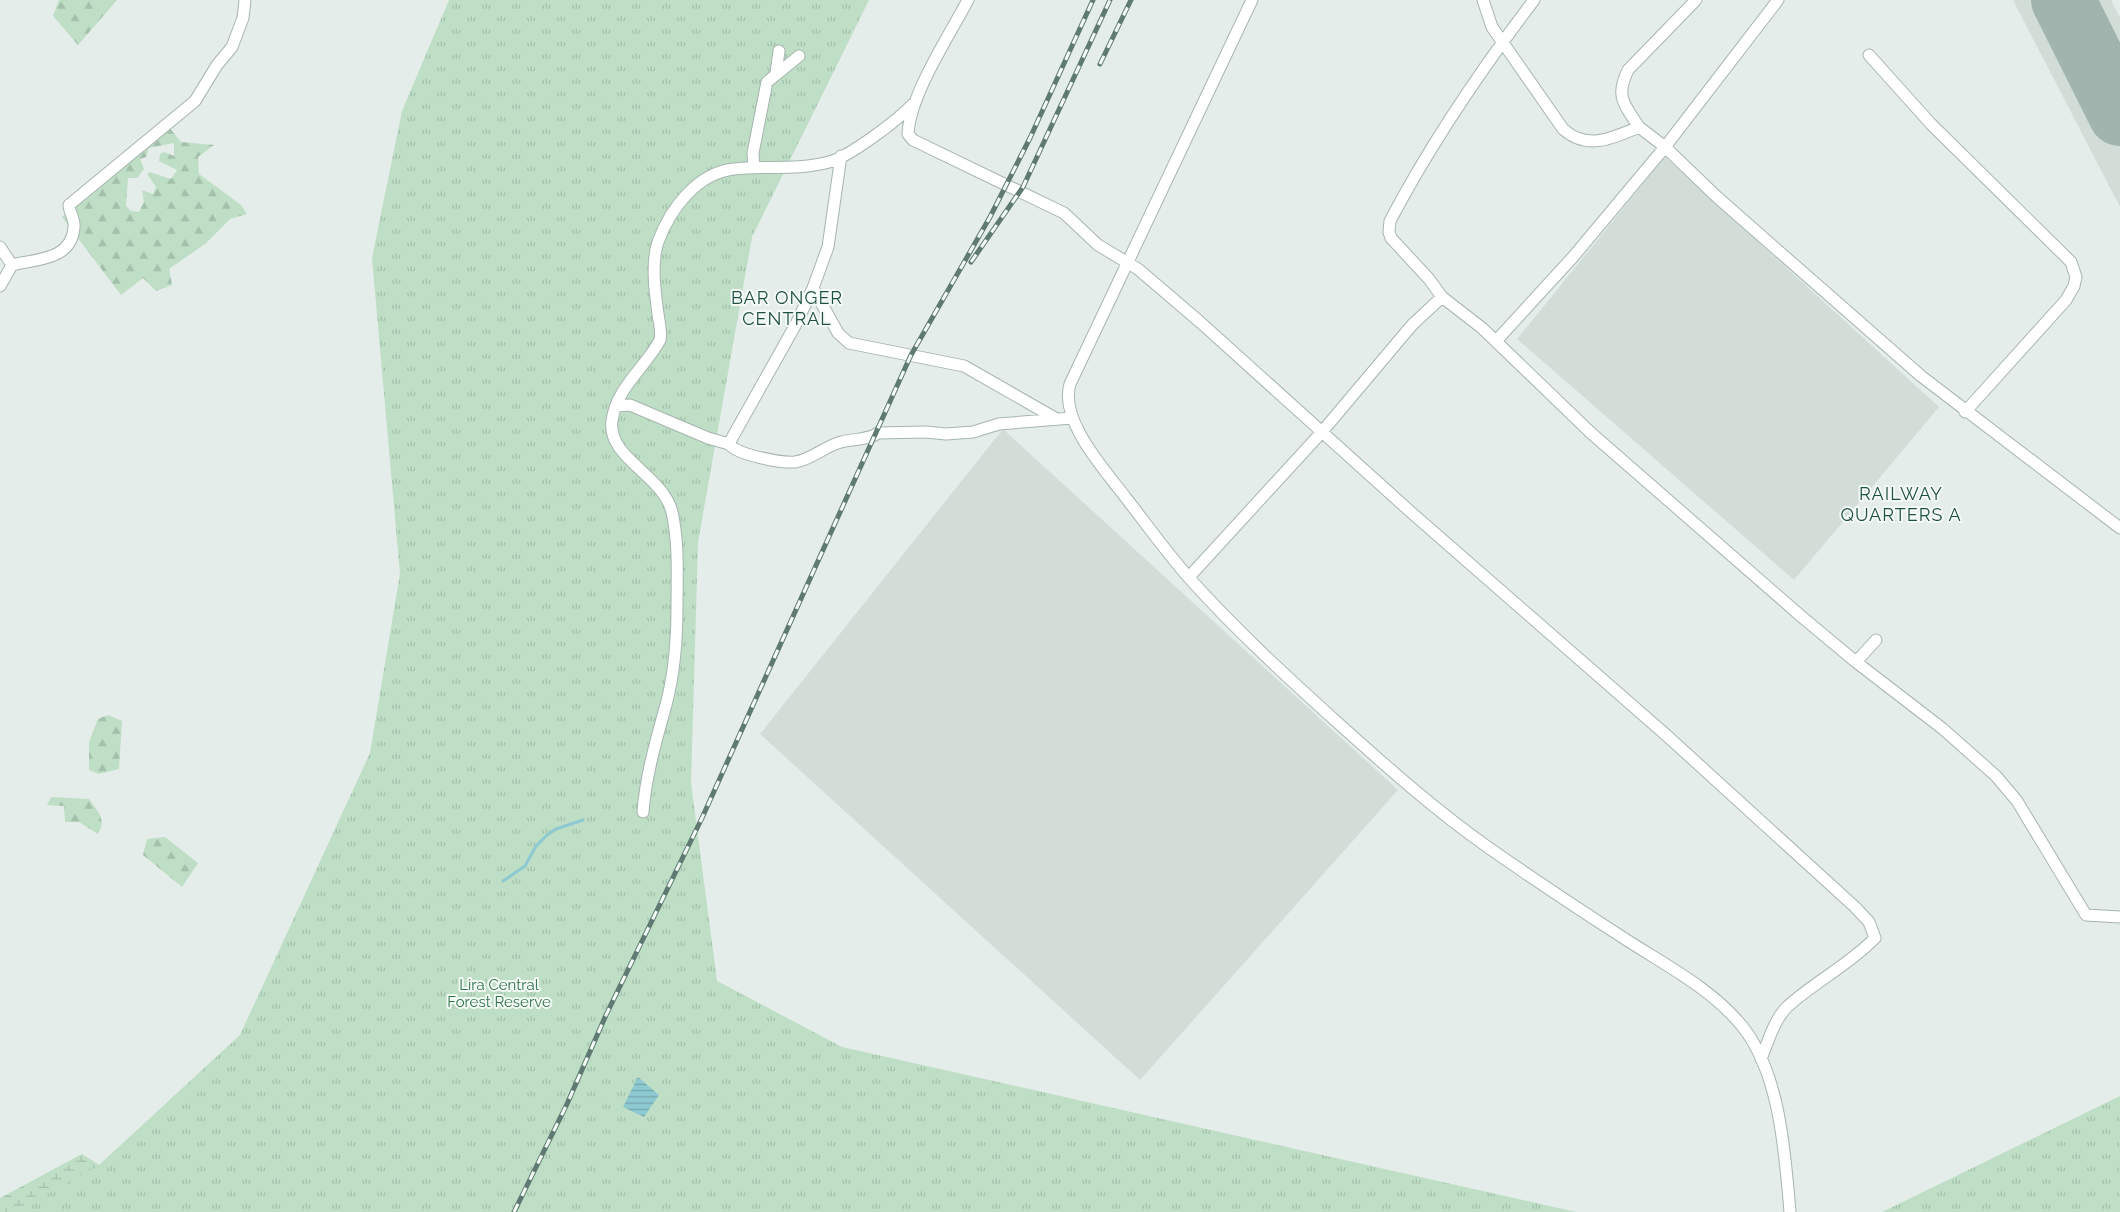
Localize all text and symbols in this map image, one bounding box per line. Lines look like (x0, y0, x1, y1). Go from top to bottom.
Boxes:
district label: BAR ONGER CENTRAL (731, 287, 843, 329)
district label: RAILWAY QUARTERS A (1840, 483, 1962, 525)
park label: Lira Central Forest Reserve (447, 976, 551, 1011)

